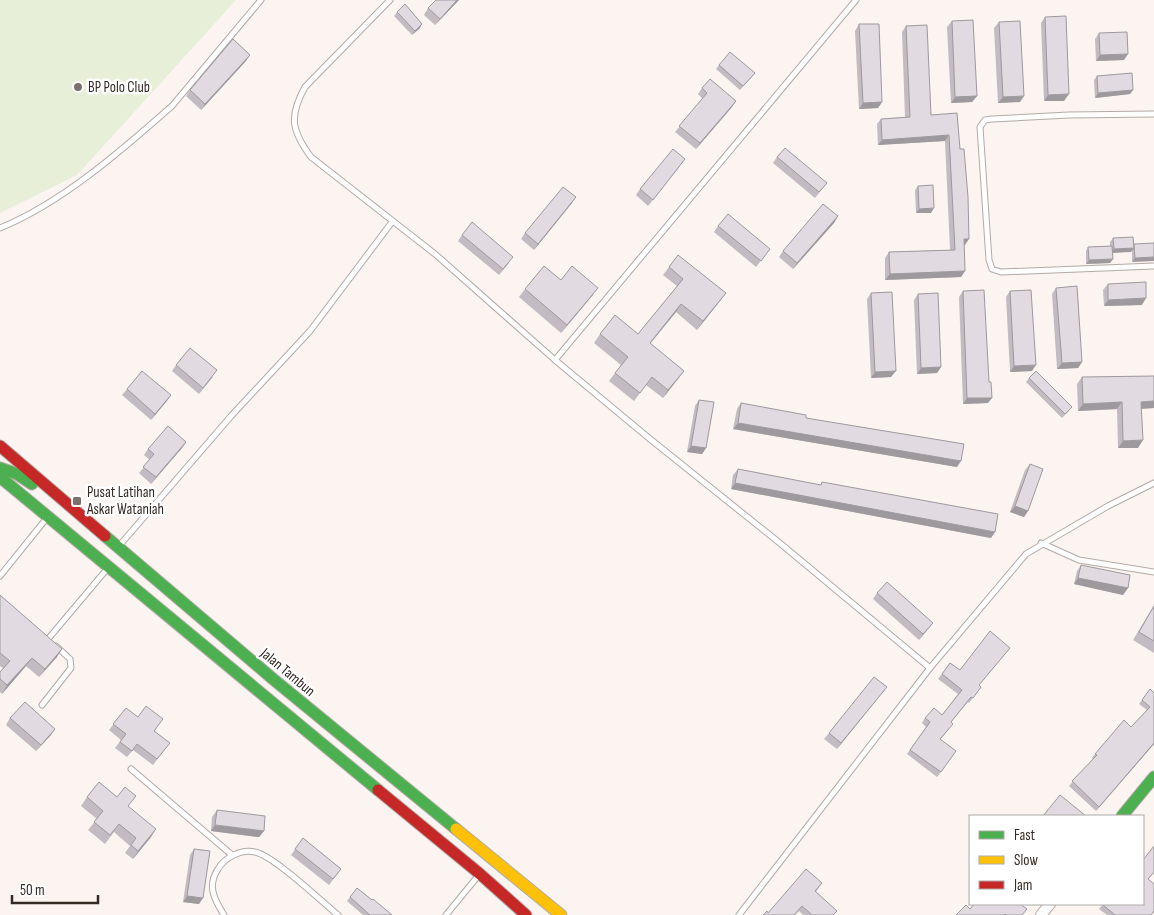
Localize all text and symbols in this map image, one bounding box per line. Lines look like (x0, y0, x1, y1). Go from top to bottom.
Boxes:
place label: BP Polo Club (88, 78, 150, 97)
marker: BP Polo Club (72, 81, 84, 93)
place label: Pusat Latihan Askar Wataniah (86, 483, 164, 519)
marker: Pusat Latihan Askar Wataniah (71, 495, 83, 507)
street label: Jalan Tambun (256, 643, 319, 701)
legend (969, 815, 1144, 905)
text: Fast (1014, 826, 1036, 845)
text: Slow (1014, 851, 1038, 870)
scale bar (12, 872, 99, 904)
text: Jam (1013, 876, 1032, 895)
text: 50 m (20, 881, 45, 900)

